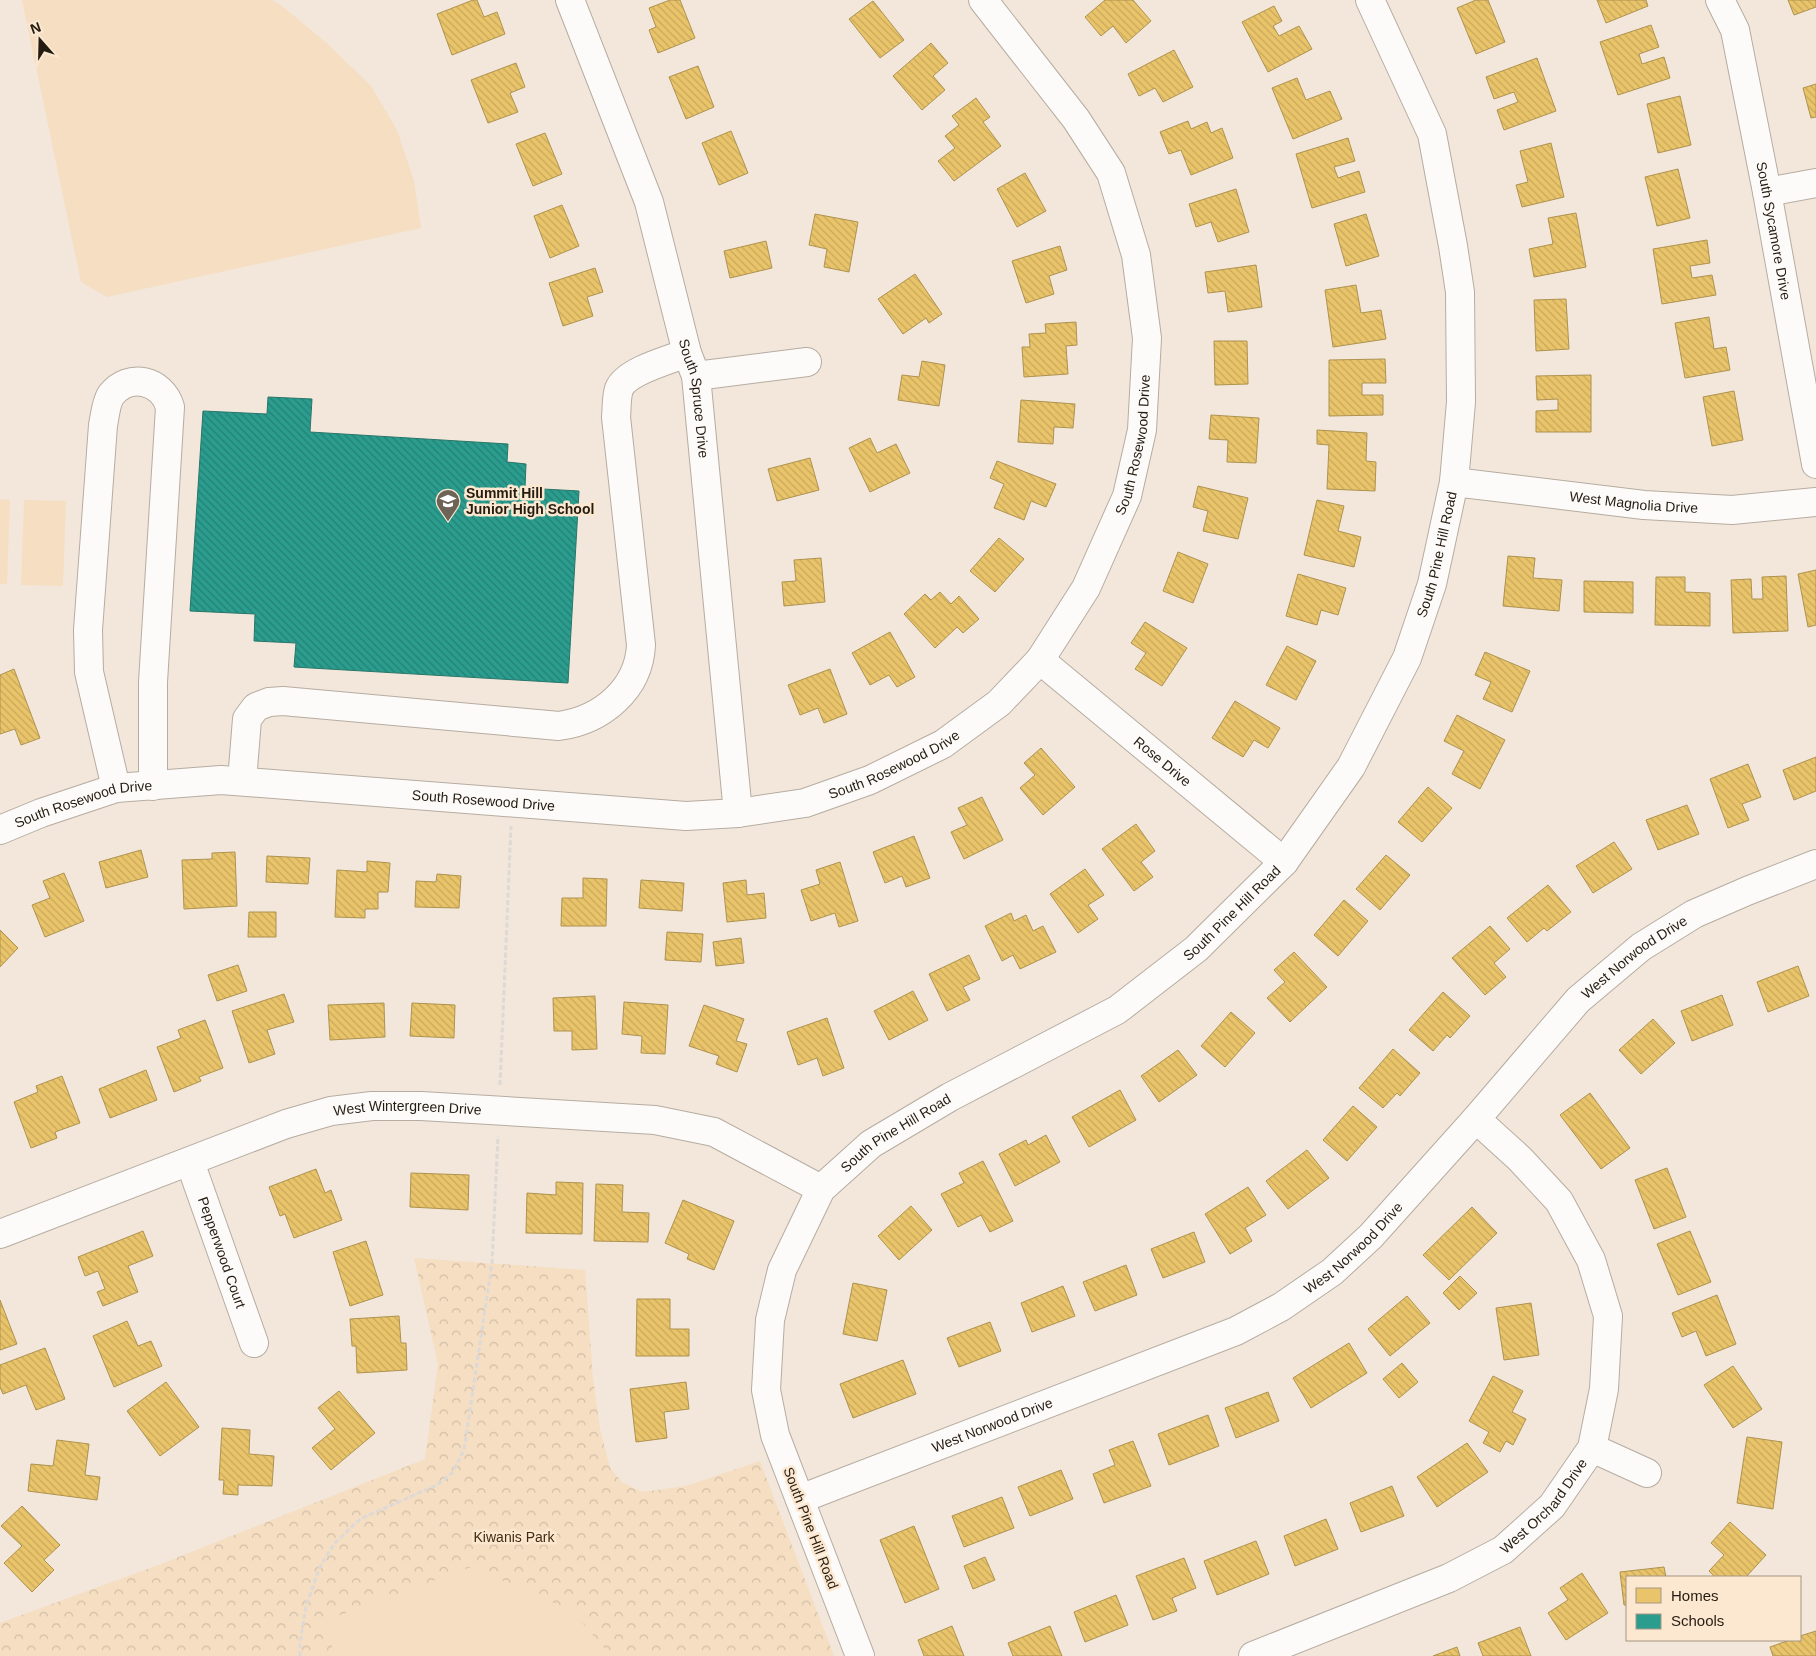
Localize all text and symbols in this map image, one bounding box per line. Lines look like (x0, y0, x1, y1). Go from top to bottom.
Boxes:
north arrow (15, 15, 65, 65)
text: N (28, 19, 43, 37)
street label: South Sycamore Drive (1753, 160, 1794, 301)
street label: South Spruce Drive (676, 337, 712, 459)
street label: South Rosewood Drive (1112, 374, 1153, 517)
place label: Summit Hill Junior High School (466, 485, 594, 517)
school or university icon: Summit Hill Junior High School (435, 488, 461, 522)
street label: West Magnolia Drive (1569, 488, 1699, 516)
street label: South Pine Hill Road (1413, 490, 1460, 619)
street label: South Rosewood Drive (826, 727, 963, 802)
street label: Rose Drive (1131, 733, 1194, 790)
street label: South Rosewood Drive (12, 777, 153, 831)
street label: South Rosewood Drive (411, 787, 556, 814)
street label: South Pine Hill Road (1180, 862, 1284, 964)
street label: West Norwood Drive (1578, 912, 1690, 1002)
street label: South Pine Hill Road (837, 1090, 954, 1175)
street label: West Wintergreen Drive (332, 1098, 482, 1119)
street label: Pepperwood Court (195, 1195, 249, 1310)
street label: West Norwood Drive (1301, 1199, 1406, 1297)
street label: West Norwood Drive (930, 1394, 1055, 1455)
street label: West Orchard Drive (1497, 1455, 1590, 1557)
street label: South Pine Hill Road (780, 1465, 842, 1591)
park label: Kiwanis Park (474, 1529, 555, 1545)
legend (1626, 1576, 1801, 1641)
text: Homes (1671, 1587, 1719, 1604)
text: Schools (1671, 1612, 1724, 1629)

